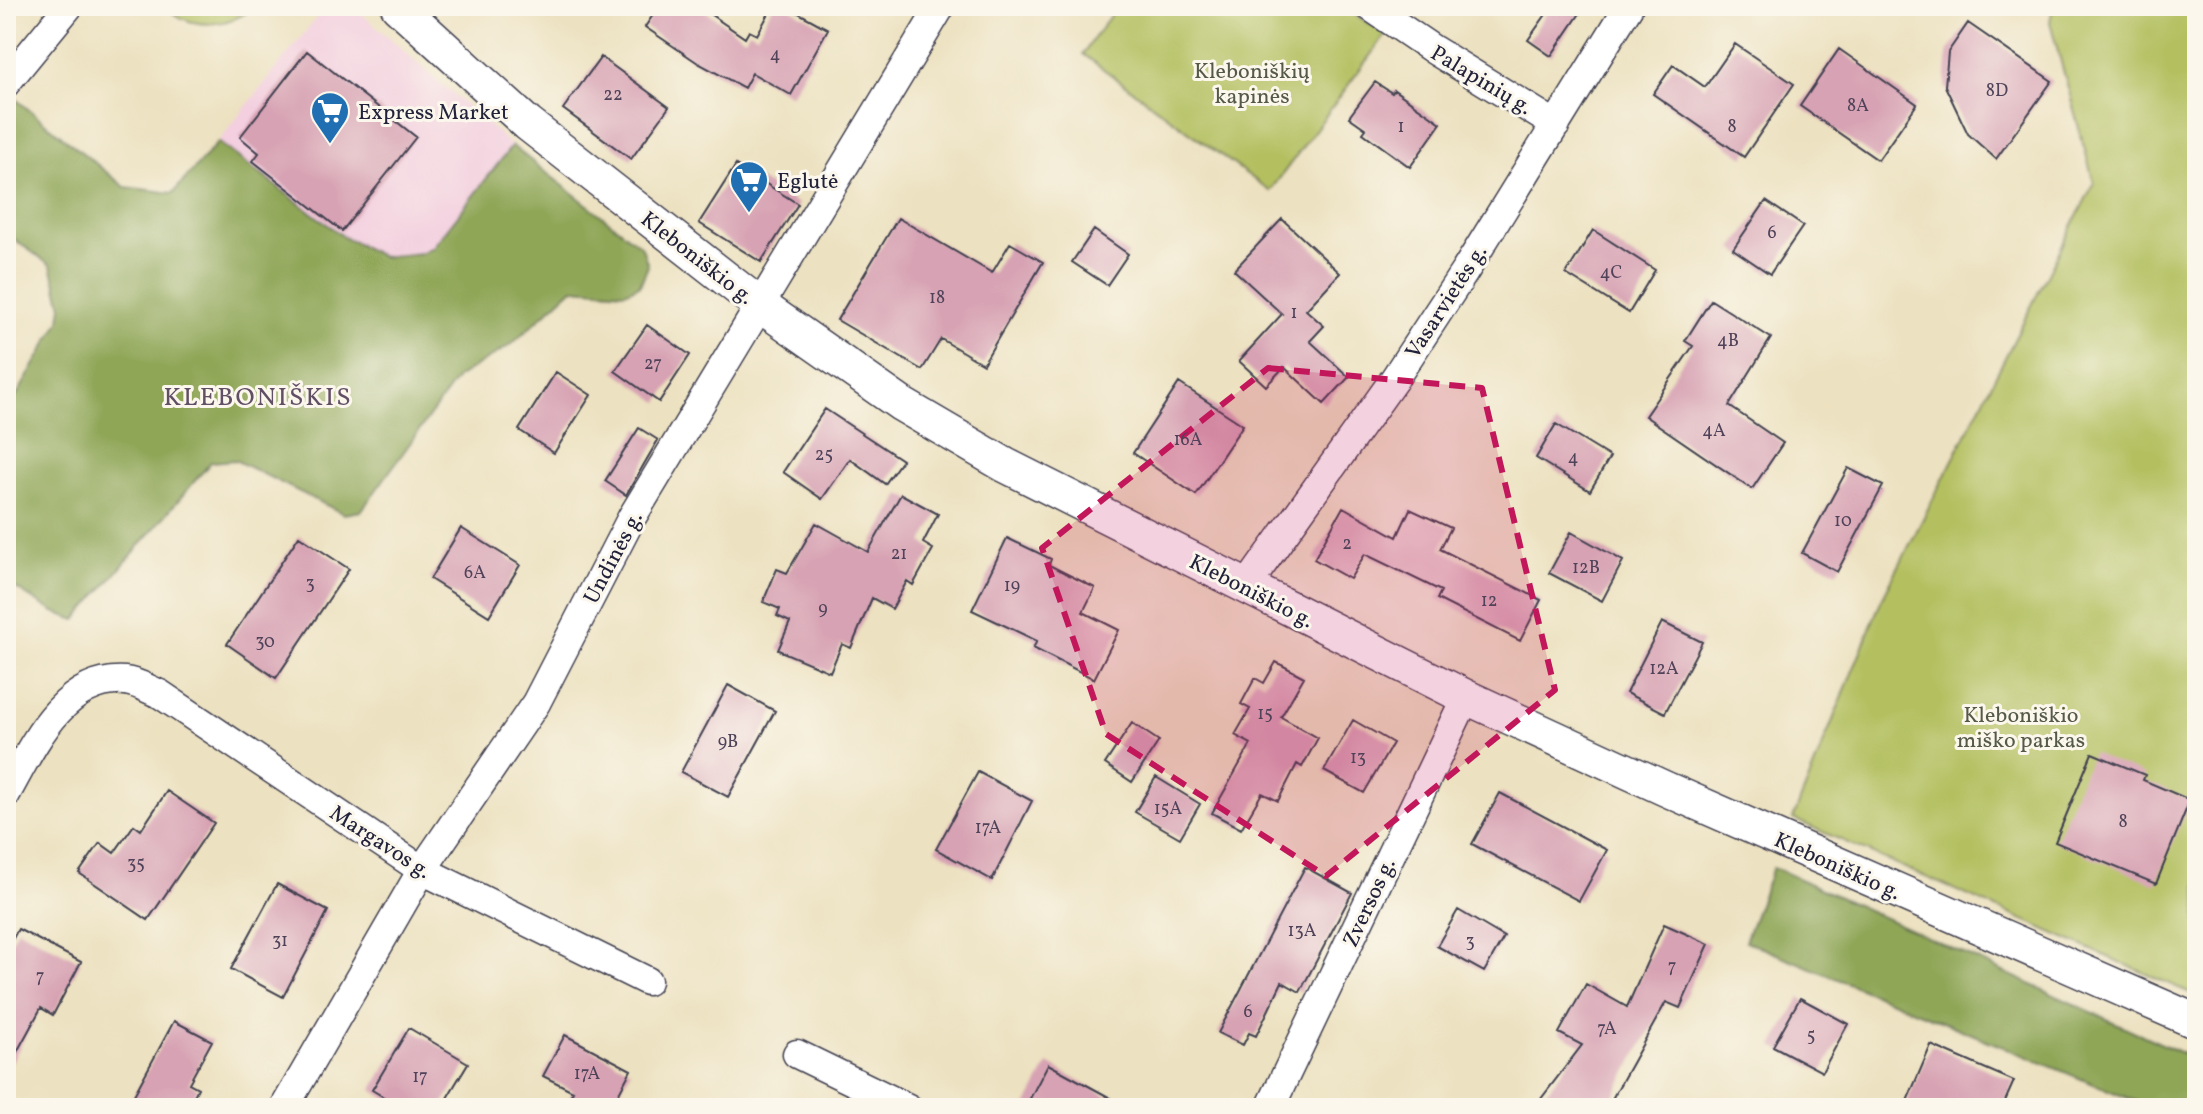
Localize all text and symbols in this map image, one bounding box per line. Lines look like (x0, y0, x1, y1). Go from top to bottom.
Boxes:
street label: Palapinių g. (1424, 39, 1537, 124)
house number: 4 (770, 43, 780, 68)
park label: Kleboniškių kapinės (1194, 57, 1310, 113)
house number: 8D (1986, 79, 2008, 104)
house number: 22 (603, 83, 623, 108)
supermarket icon: Express Market (309, 90, 351, 145)
house number: 8A (1847, 94, 1869, 119)
place label: Express Market (358, 98, 509, 129)
house number: 1 (1398, 115, 1404, 140)
house number: 8 (1727, 115, 1737, 140)
supermarket icon: Eglutė (728, 159, 770, 214)
place label: Eglutė (777, 167, 838, 198)
street label: Kleboniškio g. (633, 205, 760, 313)
house number: 6 (1767, 221, 1777, 246)
street label: Vasarvietės g. (1399, 239, 1496, 366)
house number: 4C (1600, 261, 1622, 286)
house number: 18 (929, 286, 945, 311)
house number: 1 (1291, 301, 1297, 326)
house number: 4B (1717, 329, 1739, 354)
house number: 27 (644, 352, 662, 377)
district label: KLEBONIŠKIS (163, 380, 353, 416)
house number: 4A (1702, 419, 1726, 444)
house number: 16A (1174, 428, 1203, 453)
house number: 25 (815, 443, 833, 468)
house number: 4 (1568, 446, 1578, 471)
street label: Undinės g. (577, 506, 652, 610)
house number: 10 (1834, 509, 1852, 534)
house number: 2 (1342, 532, 1352, 557)
house number: 21 (891, 542, 907, 567)
street label: Kleboniškio g. (1183, 548, 1318, 637)
house number: 12B (1572, 556, 1600, 581)
house number: 6A (464, 561, 486, 586)
house number: 3 (305, 572, 315, 597)
house number: 19 (1004, 574, 1020, 599)
house number: 12 (1481, 589, 1497, 614)
house number: 9 (818, 597, 828, 622)
house number: 30 (255, 630, 275, 655)
house number: 12A (1649, 657, 1679, 682)
park label: Kleboniškio miško parkas (1957, 701, 2085, 757)
house number: 15 (1257, 702, 1273, 727)
house number: 9B (718, 730, 738, 755)
house number: 13 (1350, 746, 1366, 771)
house number: 15A (1154, 797, 1182, 822)
street label: Margavos g. (323, 799, 437, 888)
house number: 8 (2118, 810, 2128, 835)
house number: 17A (975, 816, 1002, 841)
street label: Kleboniškio g. (1769, 825, 1905, 909)
house number: 35 (127, 852, 145, 877)
street label: Zversos g. (1336, 853, 1404, 953)
house number: 13A (1288, 919, 1317, 944)
house number: 31 (272, 929, 288, 954)
house number: 3 (1465, 930, 1475, 955)
house number: 7 (1668, 955, 1676, 980)
house number: 7 (36, 965, 44, 990)
house number: 6 (1243, 1000, 1253, 1025)
house number: 7A (1597, 1017, 1617, 1042)
house number: 5 (1807, 1024, 1815, 1049)
house number: 17A (574, 1062, 601, 1087)
house number: 17 (412, 1065, 428, 1090)

